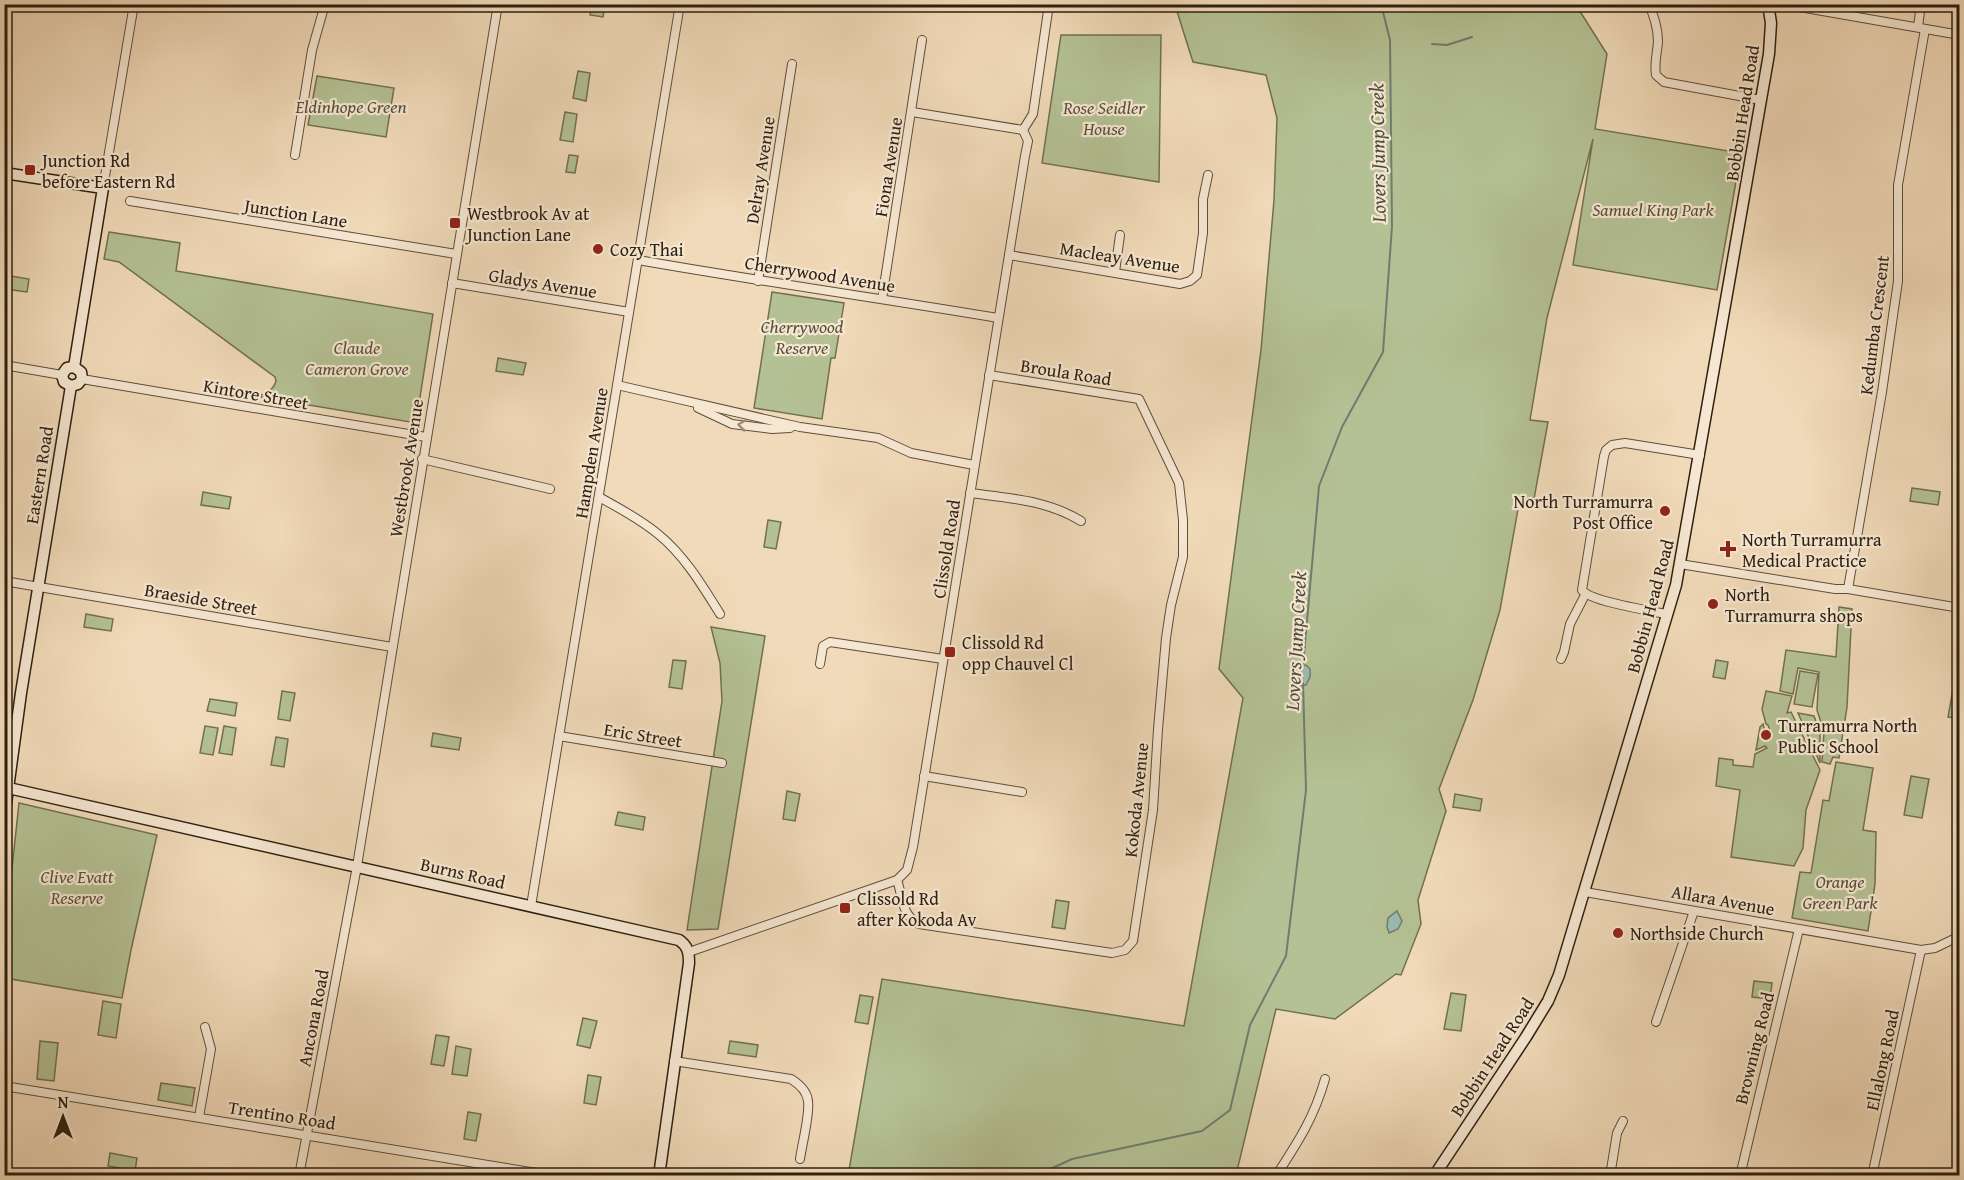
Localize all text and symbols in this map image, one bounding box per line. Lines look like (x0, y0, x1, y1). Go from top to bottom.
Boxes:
street label: Bobbin Head Road (1718, 43, 1766, 183)
water label: Lovers Jump Creek (1361, 82, 1393, 224)
park label: Eldinhope Green (294, 93, 407, 120)
park label: Rose Seidler House (1062, 94, 1146, 142)
street label: Delray Avenue (738, 114, 782, 226)
street label: Fiona Avenue (867, 115, 909, 219)
place label: Junction Rd before Eastern Rd (40, 147, 176, 195)
marker: Junction Rd before Eastern Rd (23, 163, 37, 177)
street label: Junction Lane (241, 191, 349, 234)
park label: Samuel King Park (1592, 196, 1715, 223)
place label: Westbrook Av at Junction Lane (465, 200, 590, 248)
marker: Westbrook Av at Junction Lane (448, 216, 462, 230)
street label: Macleay Avenue (1058, 234, 1182, 280)
place label: Cozy Thai (610, 236, 684, 263)
marker: Cozy Thai (591, 242, 605, 256)
street label: Cherrywood Avenue (743, 249, 897, 299)
street label: Kedumba Crescent (1852, 253, 1896, 396)
street label: Gladys Avenue (487, 261, 599, 305)
park label: Cherrywood Reserve (761, 313, 844, 361)
park label: Claude Cameron Grove (305, 334, 409, 382)
street label: Broula Road (1019, 352, 1114, 393)
street label: Kintore Street (201, 371, 311, 417)
street label: Hampden Avenue (567, 386, 615, 520)
street label: Westbrook Avenue (382, 397, 430, 539)
one-way arrow (737, 419, 747, 431)
street label: Eastern Road (18, 424, 60, 526)
place label: North Turramurra Post Office (1514, 488, 1653, 536)
street label: Clissold Road (925, 497, 967, 600)
marker: North Turramurra Post Office (1658, 504, 1672, 518)
place label: North Turramurra Medical Practice (1742, 526, 1882, 574)
street label: Bobbin Head Road (1619, 536, 1681, 676)
marker: North Turramurra Medical Practice (1719, 540, 1737, 558)
water label: Lovers Jump Creek (1277, 570, 1313, 712)
street label: Braeside Street (142, 576, 260, 622)
place label: North Turramurra shops (1725, 581, 1863, 629)
marker: North Turramurra shops (1706, 597, 1720, 611)
place label: Clissold Rd opp Chauvel Cl (962, 629, 1074, 677)
marker: Clissold Rd opp Chauvel Cl (943, 645, 957, 659)
place label: Turramurra North Public School (1778, 712, 1917, 760)
street label: Eric Street (602, 715, 685, 755)
marker: Turramurra North Public School (1759, 728, 1773, 742)
street label: Kokoda Avenue (1117, 741, 1155, 859)
street label: Burns Road (418, 850, 508, 896)
park label: Clive Evatt Reserve (40, 863, 114, 911)
park label: Orange Green Park (1802, 868, 1878, 916)
street label: Allara Avenue (1669, 878, 1777, 922)
place label: Clissold Rd after Kokoda Av (857, 885, 976, 933)
marker: Clissold Rd after Kokoda Av (838, 901, 852, 915)
place label: Northside Church (1630, 920, 1764, 947)
marker: Northside Church (1611, 926, 1625, 940)
street label: Ancona Road (290, 967, 336, 1069)
street label: Browning Road (1727, 989, 1781, 1107)
street label: Bobbin Head Road (1443, 992, 1541, 1122)
street label: Ellalong Road (1858, 1007, 1906, 1113)
north arrow (33, 1087, 93, 1147)
text: N (58, 1090, 69, 1114)
street label: Trentino Road (226, 1093, 338, 1137)

